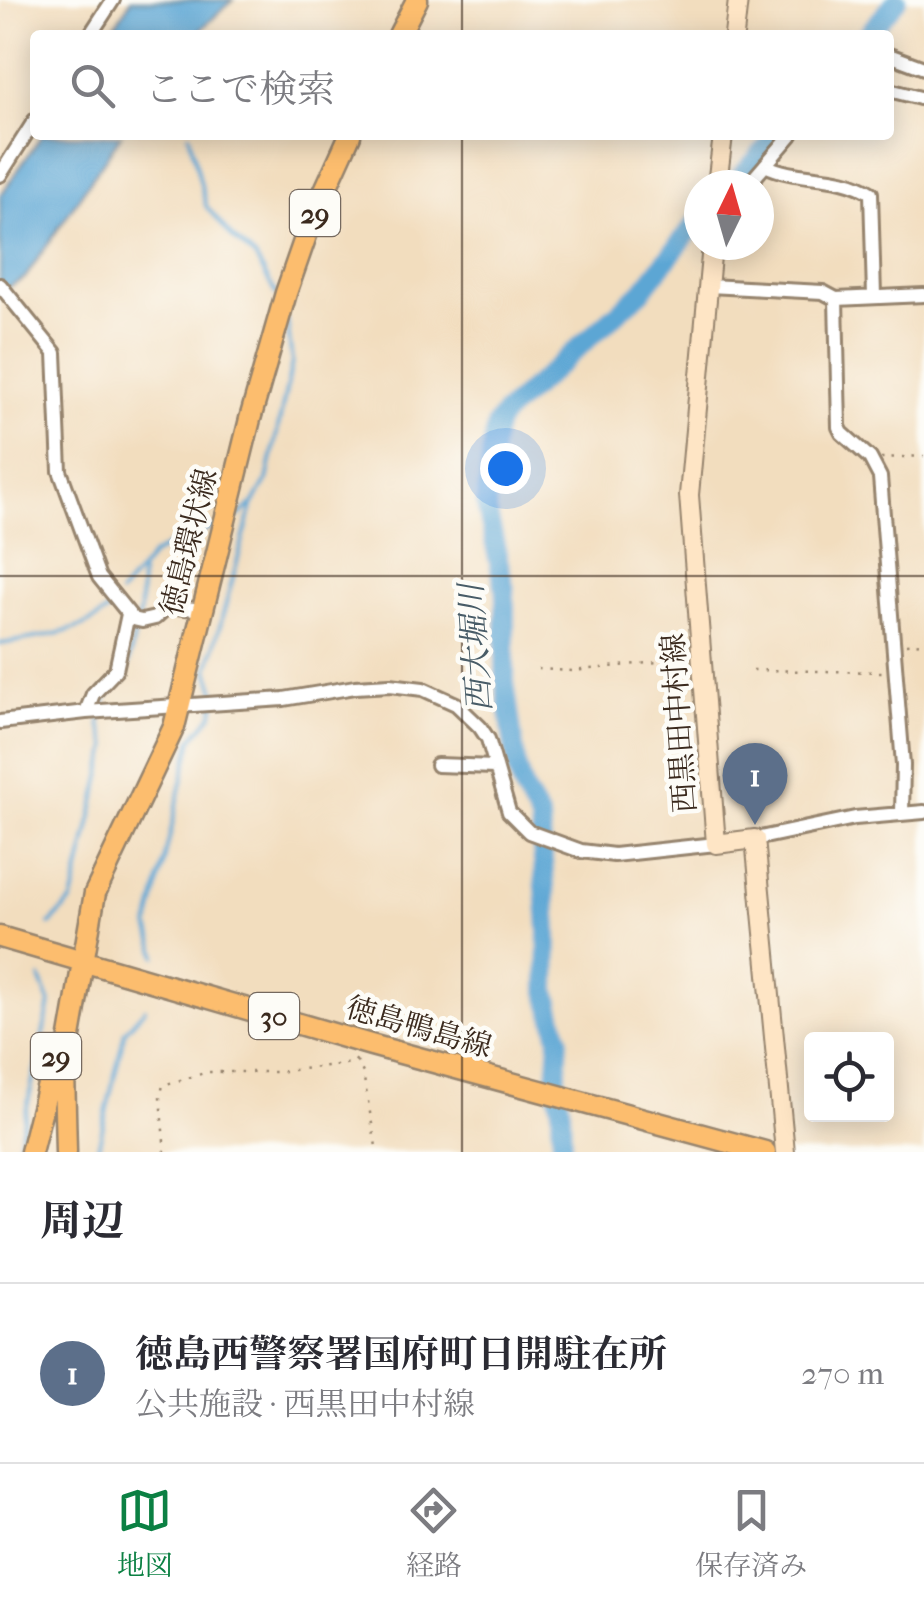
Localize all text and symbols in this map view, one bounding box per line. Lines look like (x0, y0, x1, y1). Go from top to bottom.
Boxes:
search box (30, 30, 894, 140)
icon: search (65, 58, 120, 113)
text: ここで検索 (145, 67, 335, 112)
north arrow (684, 170, 774, 260)
road number: 29 (290, 190, 340, 236)
your location (480, 443, 531, 494)
street label: 徳島環状線 (154, 465, 225, 619)
water label: 西大堀川 (452, 580, 498, 713)
street label: 西黒田中村線 (656, 632, 703, 814)
pin: 1 (722, 742, 788, 825)
street label: 徳島鴨島線 (342, 990, 496, 1065)
road number: 30 (249, 993, 299, 1039)
map controls (804, 1032, 894, 1122)
button: locate (804, 1032, 894, 1122)
road number: 29 (31, 1033, 81, 1079)
text: 周辺 (40, 1197, 124, 1246)
text: 徳島西警察署国府町日開駐在所 (135, 1332, 667, 1377)
text: 1 (67, 1355, 78, 1392)
text: 270 m (801, 1355, 884, 1392)
text: 公共施設 · 西黒田中村線 (135, 1386, 475, 1423)
tab: 地図 (117, 1483, 173, 1583)
tab: 経路 (406, 1483, 462, 1583)
tab: 保存済み (695, 1483, 807, 1583)

